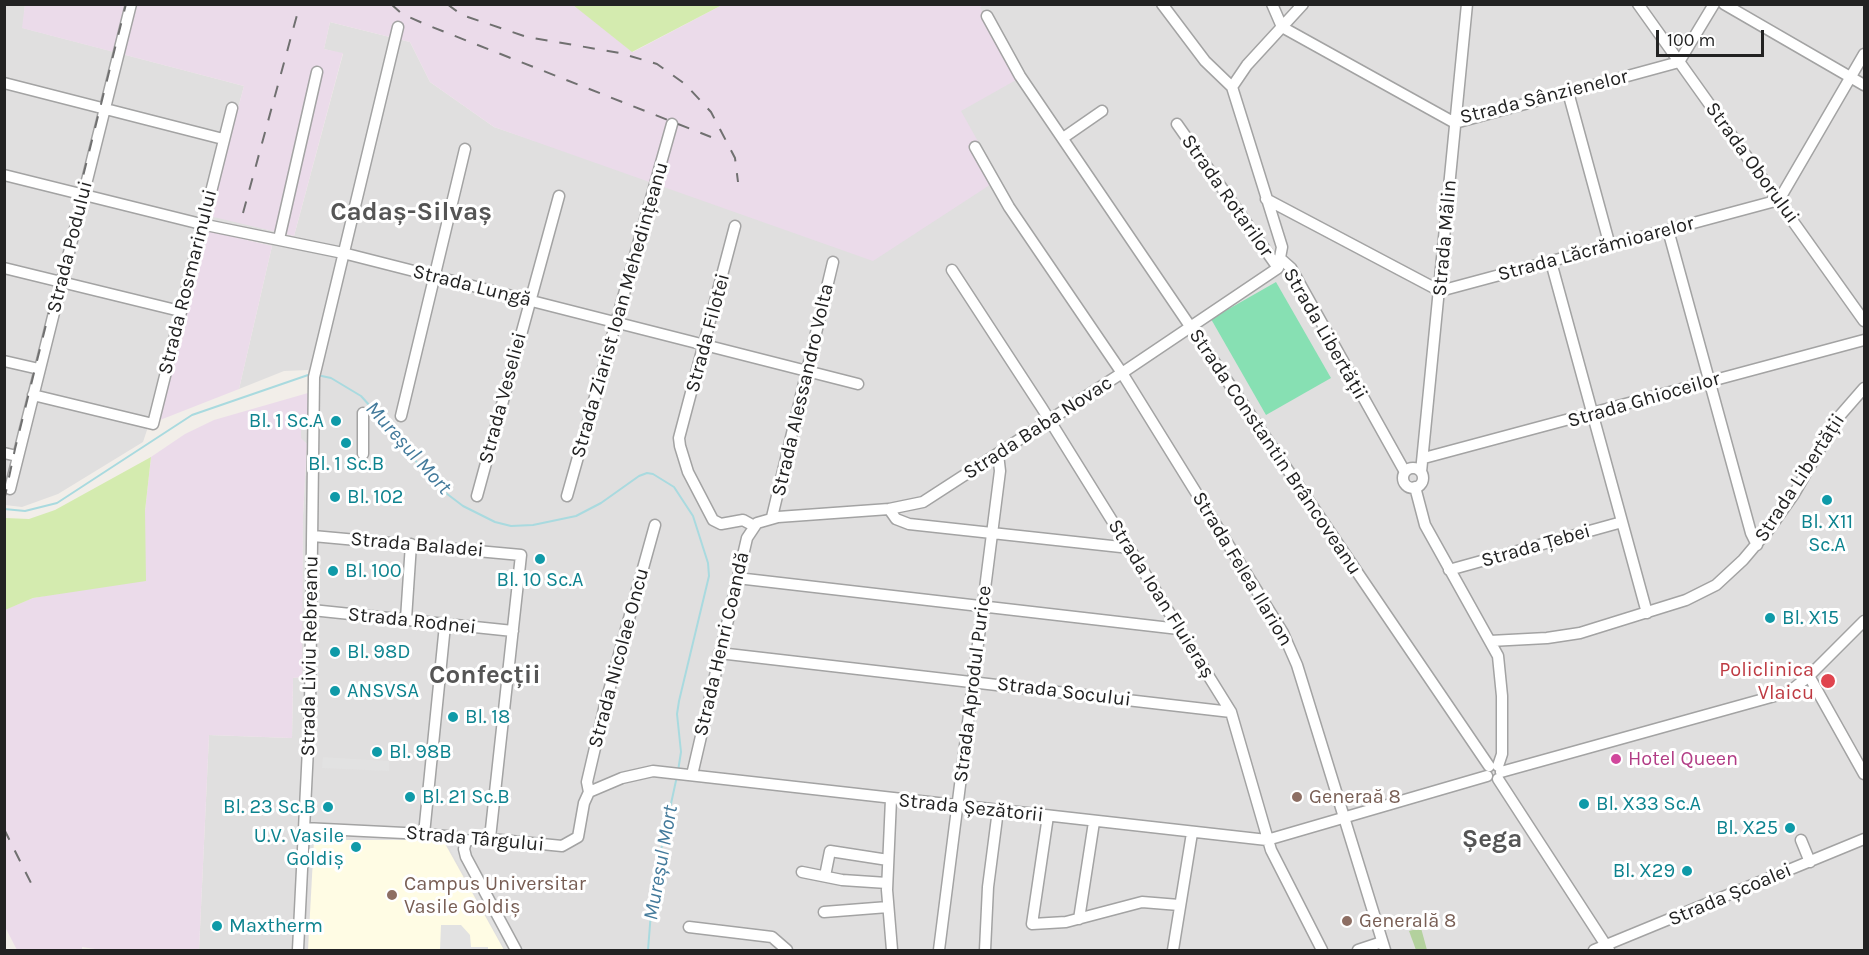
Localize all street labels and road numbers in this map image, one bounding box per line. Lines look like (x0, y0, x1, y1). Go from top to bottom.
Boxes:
street label: Strada Sânzienelor (1457, 64, 1631, 130)
street label: Strada Oborului (1700, 98, 1804, 228)
street label: Strada Rotarilor (1176, 130, 1278, 262)
street label: Strada Ziarist Ioan Mehedințeanu (566, 159, 674, 461)
street label: Strada Podului (42, 179, 98, 315)
street label: Strada Mălin (1428, 179, 1462, 297)
street label: Strada Rosmarinului (153, 187, 223, 377)
street label: Strada Lăcrămioarelor (1495, 211, 1697, 287)
street label: Strada Lungă (410, 260, 534, 312)
street label: Strada Libertății (1278, 264, 1372, 404)
street label: Strada Filotei (681, 271, 735, 395)
street label: Strada Alessandro Volta (767, 281, 839, 499)
street label: Strada Constantin Brâncoveanu (1184, 324, 1366, 580)
street label: Strada Veseliei (474, 330, 532, 466)
street label: Strada Ghioceilor (1565, 367, 1723, 433)
street label: Strada Baba Novac (959, 371, 1117, 485)
street label: Strada Libertății (1750, 409, 1850, 547)
street label: Strada Felea Ilarion (1186, 488, 1298, 650)
street label: Strada Ioan Fluieraș (1102, 515, 1220, 683)
street label: Strada Țebei (1479, 519, 1593, 573)
street label: Strada Baladei (349, 527, 485, 563)
street label: Strada Henri Coandă (689, 550, 755, 738)
street label: Strada Liviu Rebreanu (296, 555, 324, 757)
street label: Strada Nicolae Oncu (583, 565, 655, 751)
street label: Strada Aprodul Purice (949, 584, 997, 784)
street label: Strada Rodnei (347, 602, 477, 640)
street label: Strada Socului (996, 672, 1132, 712)
street label: Strada Șezătorii (897, 788, 1045, 828)
street label: Strada Târgului (405, 821, 545, 857)
street label: Strada Școalei (1665, 858, 1795, 932)

